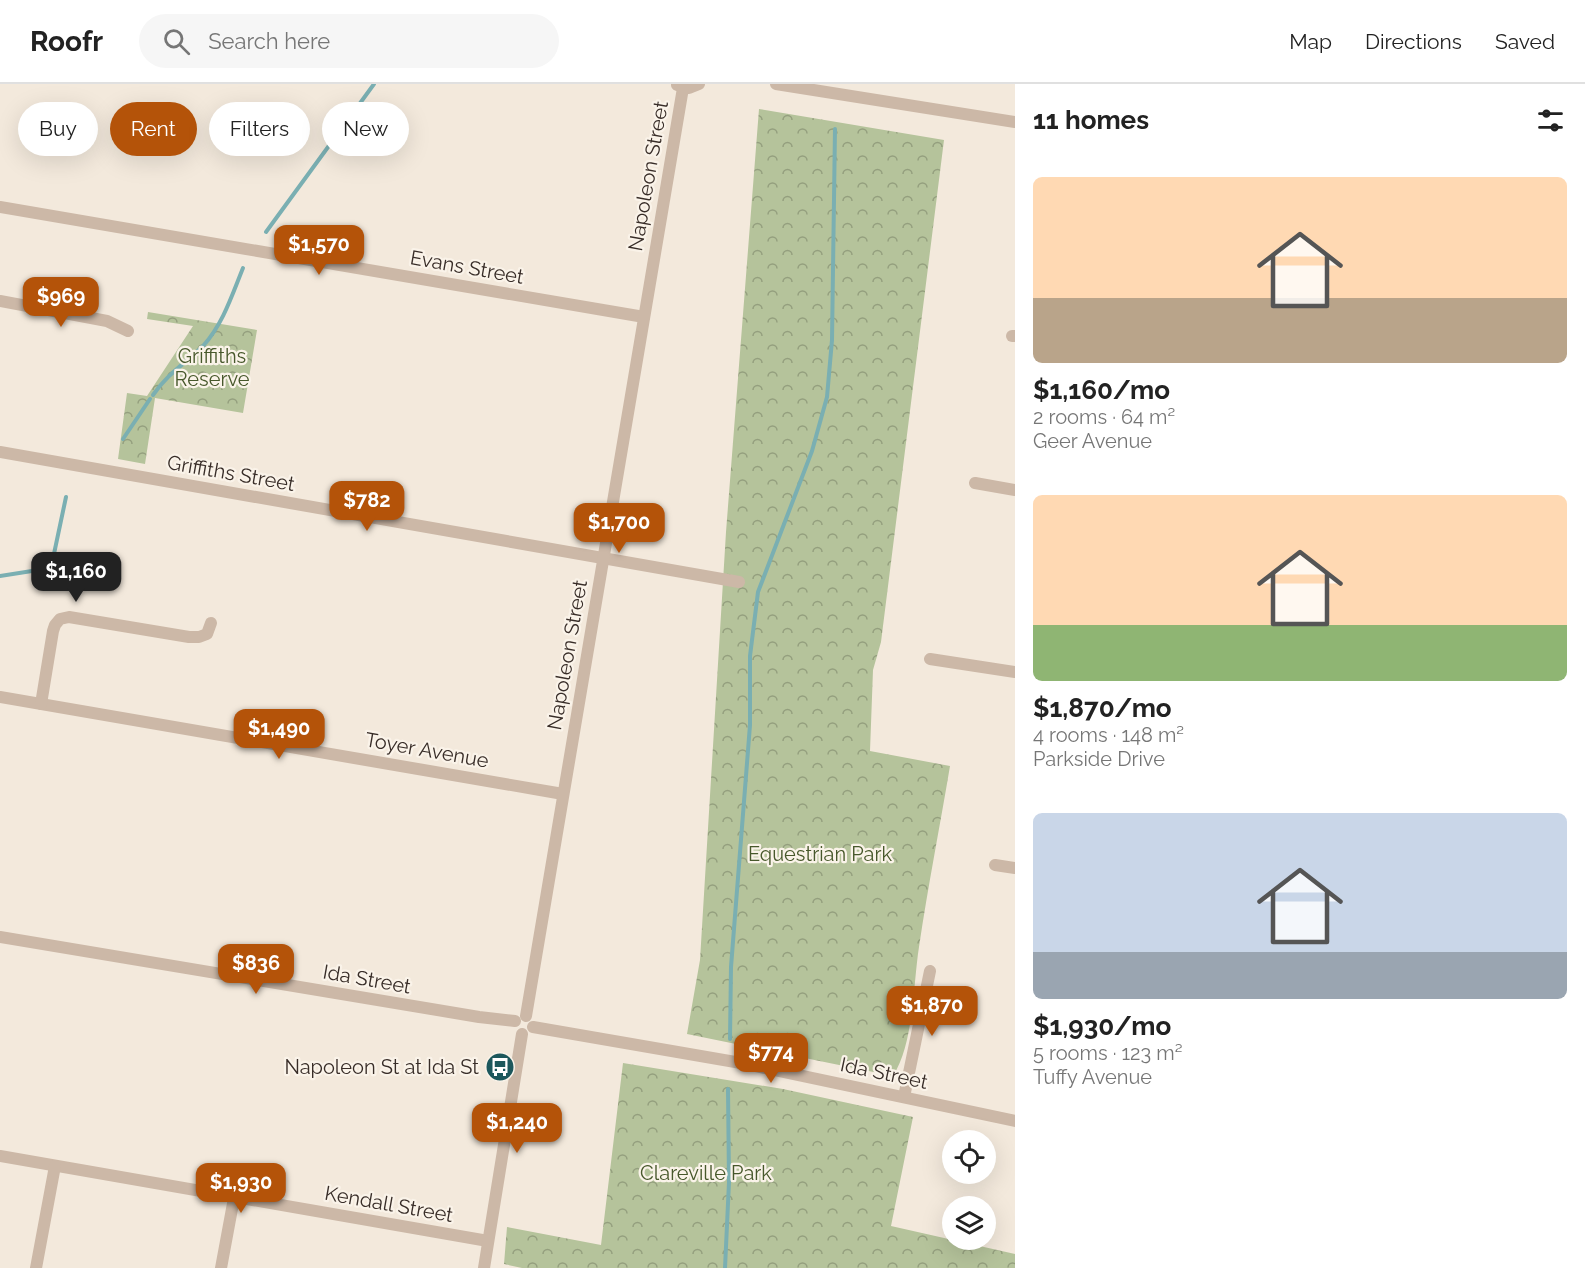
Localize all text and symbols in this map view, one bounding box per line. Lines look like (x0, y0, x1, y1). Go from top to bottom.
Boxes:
search box (139, 14, 559, 68)
text: Roofr (30, 25, 103, 58)
icon: search (160, 25, 193, 58)
text: Search here (208, 28, 330, 54)
text: Map (1289, 29, 1332, 54)
text: Directions (1365, 29, 1462, 54)
text: Saved (1495, 29, 1555, 54)
street label: Napoleon Street (623, 99, 673, 253)
chip: Buy (18, 102, 98, 156)
chip: Rent (110, 102, 197, 156)
chip: Filters (209, 102, 310, 156)
chip: New (322, 102, 409, 156)
icon: filters (1534, 104, 1567, 137)
text: 11 homes (1033, 105, 1149, 135)
icon: home (1246, 216, 1354, 324)
pin: $1,570 (270, 225, 368, 276)
text: $1,570 (288, 232, 350, 256)
street label: Evans Street (408, 245, 526, 289)
pin: $969 (25, 277, 97, 328)
text: $969 (37, 284, 85, 308)
park label: Griffiths Reserve (175, 344, 250, 391)
text: $1,160/mo (1033, 375, 1170, 405)
text: 2 rooms · 64 m² (1033, 405, 1175, 429)
text: Geer Avenue (1033, 429, 1152, 453)
street label: Griffiths Street (165, 450, 297, 496)
pin: $782 (331, 481, 403, 532)
text: $782 (343, 488, 391, 512)
pin: $1,700 (570, 503, 668, 554)
text: $1,700 (588, 510, 650, 534)
icon: home (1246, 534, 1354, 642)
pin: $1,160 (27, 552, 125, 603)
text: $1,160 (45, 559, 107, 583)
street label: Napoleon Street (542, 578, 592, 732)
text: $1,870/mo (1033, 693, 1172, 723)
pin: $1,490 (230, 709, 328, 760)
text: $1,490 (248, 716, 310, 740)
text: 4 rooms · 148 m² (1033, 723, 1184, 747)
street label: Toyer Avenue (363, 727, 491, 773)
text: Parkside Drive (1033, 747, 1165, 771)
park label: Equestrian Park (748, 842, 892, 866)
icon: home (1246, 852, 1354, 960)
pin: $836 (220, 944, 292, 995)
text: $836 (232, 951, 280, 975)
street label: Ida Street (321, 959, 413, 999)
pin: $1,870 (883, 986, 981, 1037)
text: $1,870 (901, 993, 963, 1017)
text: $1,930/mo (1033, 1011, 1171, 1041)
pin: $774 (735, 1033, 807, 1084)
text: $774 (748, 1040, 794, 1064)
text: 5 rooms · 123 m² (1033, 1041, 1182, 1065)
bus stop icon: Napoleon St at Ida St (484, 1051, 516, 1083)
street label: Ida Street (838, 1052, 930, 1094)
place label: Napoleon St at Ida St (284, 1055, 479, 1079)
text: Tuffy Avenue (1033, 1065, 1152, 1089)
pin: $1,240 (468, 1103, 566, 1154)
text: $1,240 (486, 1110, 548, 1134)
map controls (942, 1130, 996, 1250)
button: locate (942, 1130, 996, 1184)
park label: Clareville Park (640, 1161, 772, 1185)
pin: $1,930 (192, 1163, 290, 1214)
text: $1,930 (210, 1170, 272, 1194)
street label: Kendall Street (323, 1181, 455, 1227)
button: layers (942, 1196, 996, 1250)

